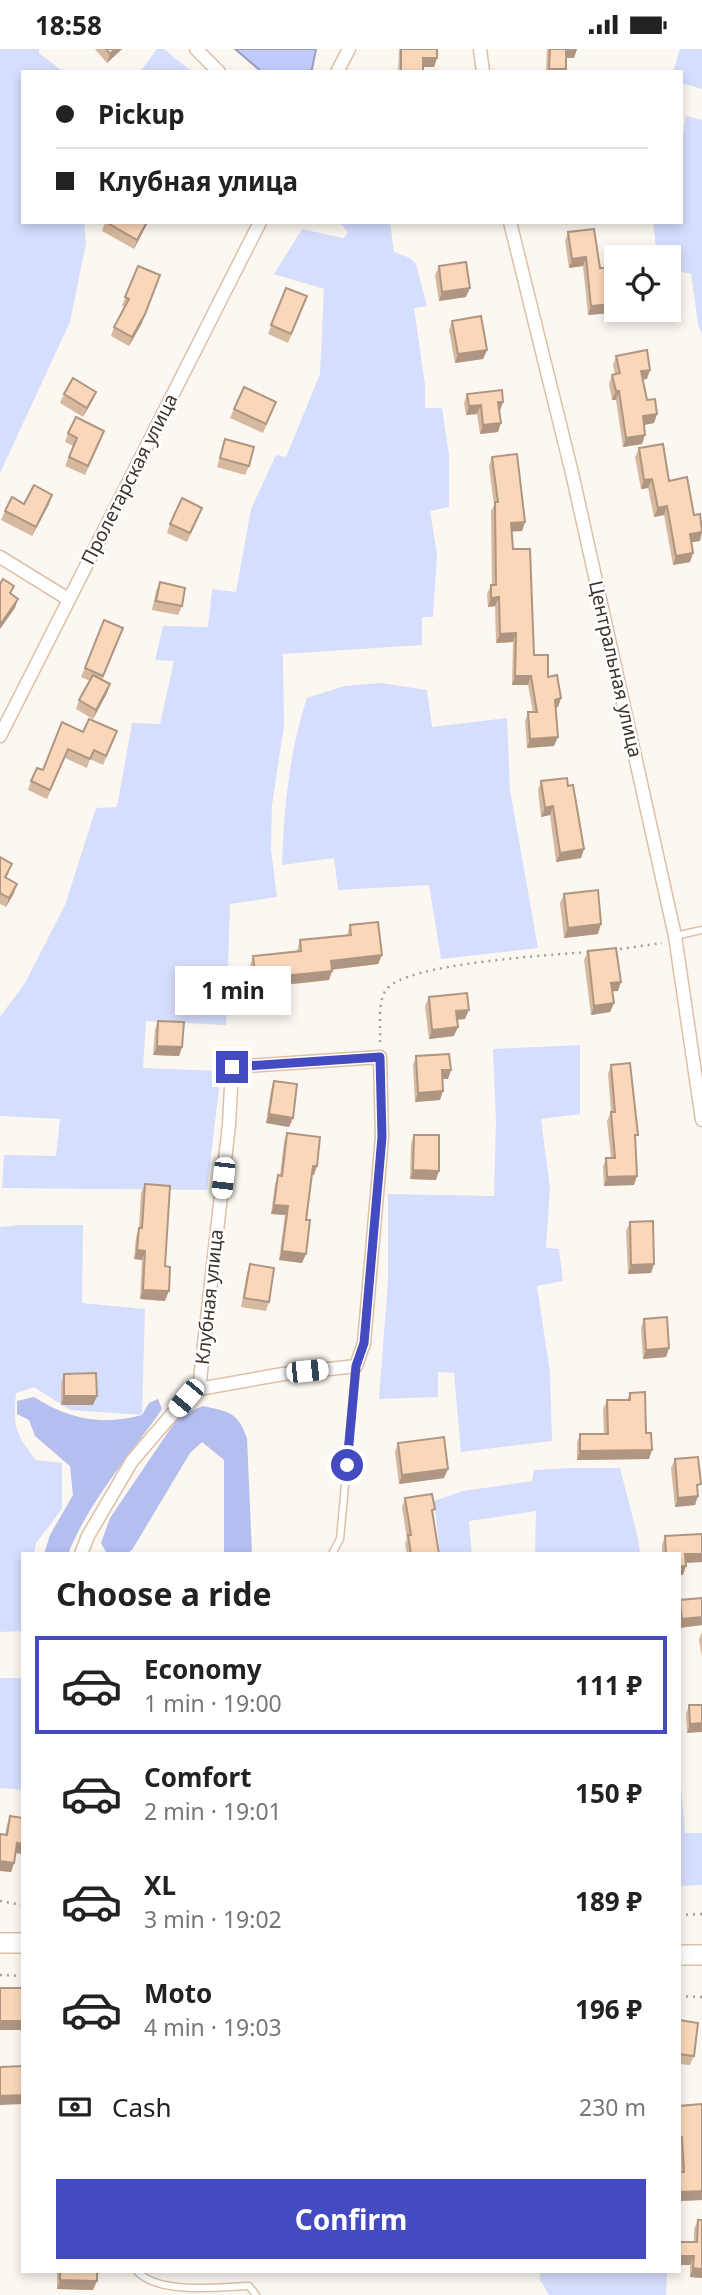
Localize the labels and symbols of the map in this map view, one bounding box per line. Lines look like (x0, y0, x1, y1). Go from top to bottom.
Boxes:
street label: Пролетарская улица (75, 389, 183, 569)
street label: Центральная улица (583, 578, 649, 760)
callout: 1 min (174, 965, 290, 1014)
route end (216, 1051, 248, 1083)
car (211, 1156, 236, 1200)
street label: Клубная улица (189, 1228, 229, 1366)
car (286, 1358, 329, 1384)
car (165, 1375, 208, 1421)
route start (331, 1449, 363, 1481)

